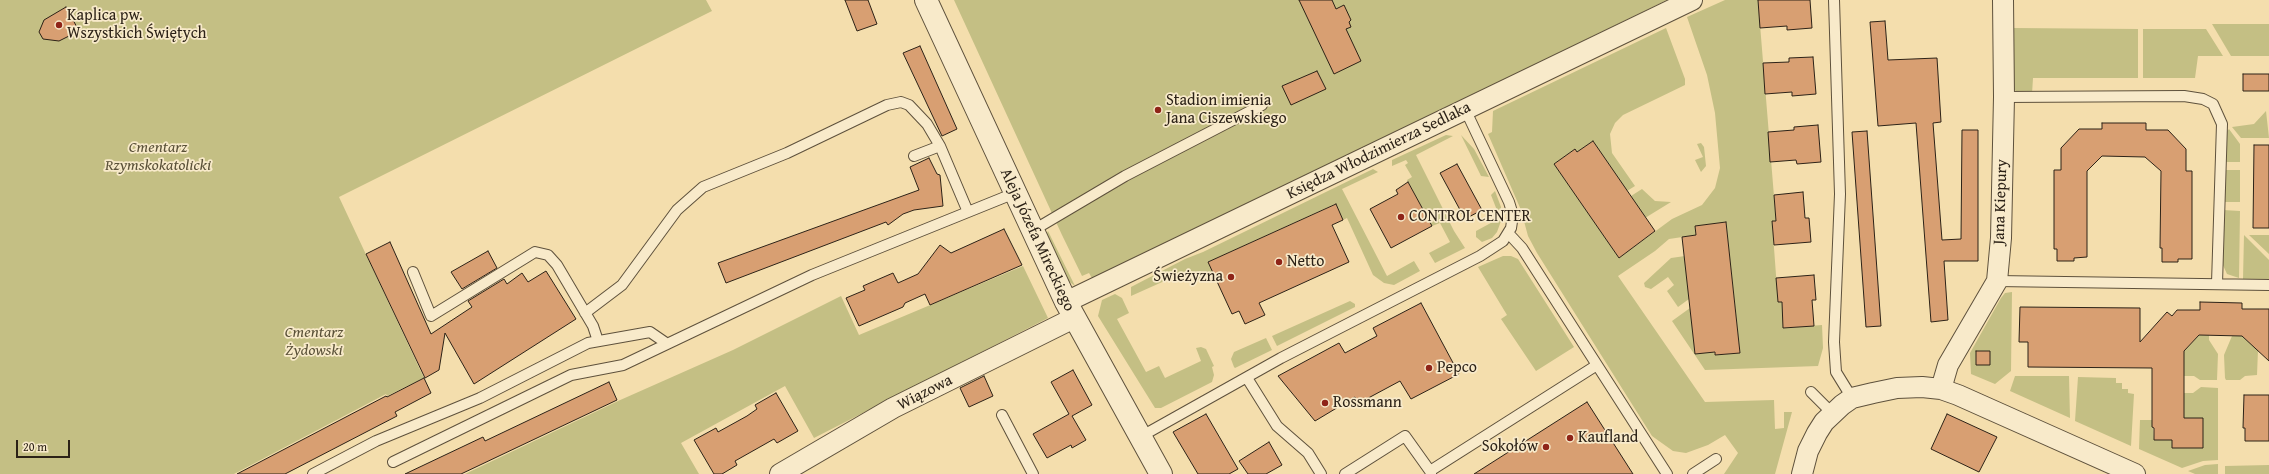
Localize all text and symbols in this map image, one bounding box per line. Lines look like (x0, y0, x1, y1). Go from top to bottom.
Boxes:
place label: Kaplica pw. Wszystkich Świętych (67, 6, 207, 44)
marker: Kaplica pw. Wszystkich Świętych (54, 20, 64, 30)
place label: Stadion imienia Jana Ciszewskiego (1166, 91, 1287, 129)
street label: Księdza Włodzimierza Sedlaka (1284, 98, 1474, 204)
marker: Stadion imienia Jana Ciszewskiego (1153, 105, 1163, 115)
park label: Cmentarz Rzymskokatolicki (105, 138, 211, 176)
street label: Jana Kiepury (1990, 159, 2012, 245)
street label: Aleja Józefa Mireckiego (995, 165, 1079, 315)
place label: CONTROL CENTER (1409, 207, 1531, 227)
marker: CONTROL CENTER (1396, 212, 1406, 222)
place label: Netto (1287, 252, 1324, 272)
marker: Netto (1274, 257, 1284, 267)
place label: Świeżyzna (1153, 267, 1223, 287)
marker: Świeżyzna (1226, 272, 1236, 282)
park label: Cmentarz Żydowski (285, 323, 343, 361)
place label: Pepco (1437, 358, 1477, 378)
marker: Pepco (1424, 363, 1434, 373)
street label: Wiązowa (894, 371, 956, 415)
place label: Rossmann (1333, 393, 1402, 413)
marker: Rossmann (1320, 398, 1330, 408)
place label: Kaufland (1578, 428, 1638, 448)
scale bar (18, 432, 72, 458)
marker: Kaufland (1565, 433, 1575, 443)
place label: Sokołów (1482, 437, 1538, 457)
text: 20 m (23, 438, 47, 455)
marker: Sokołów (1541, 442, 1551, 452)

